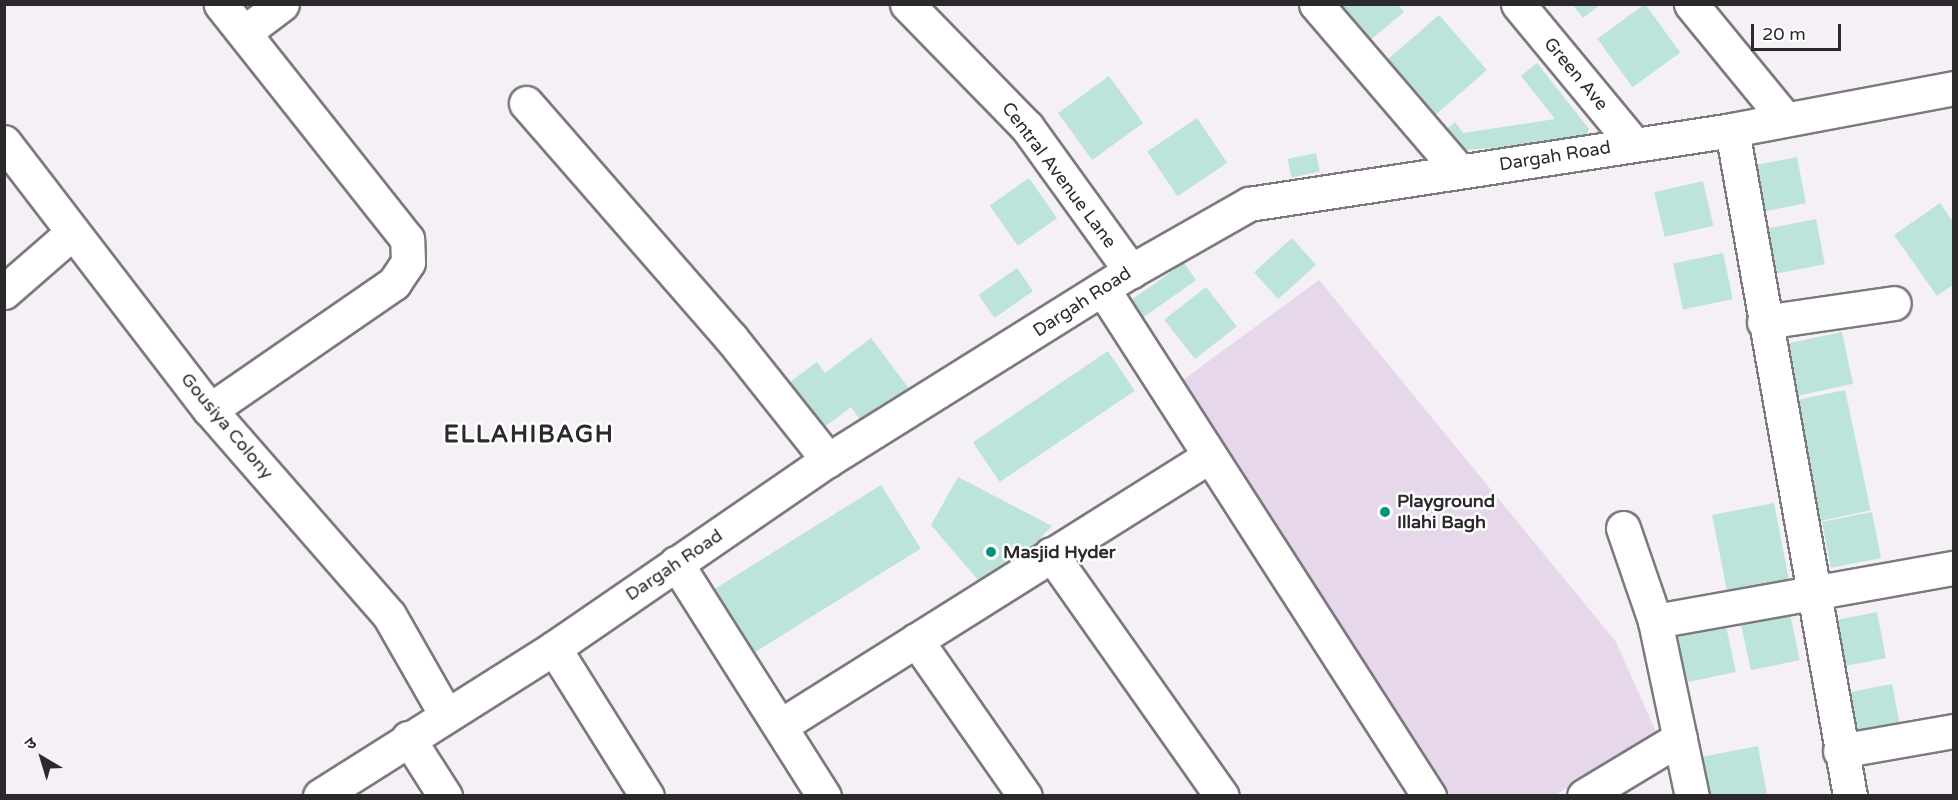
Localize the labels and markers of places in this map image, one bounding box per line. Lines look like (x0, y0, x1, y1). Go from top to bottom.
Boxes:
place label: Playground Illahi Bagh (1397, 491, 1495, 534)
marker: Playground Illahi Bagh (1378, 505, 1392, 519)
place label: Masjid Hyder (1003, 541, 1116, 563)
marker: Masjid Hyder (984, 545, 998, 559)

